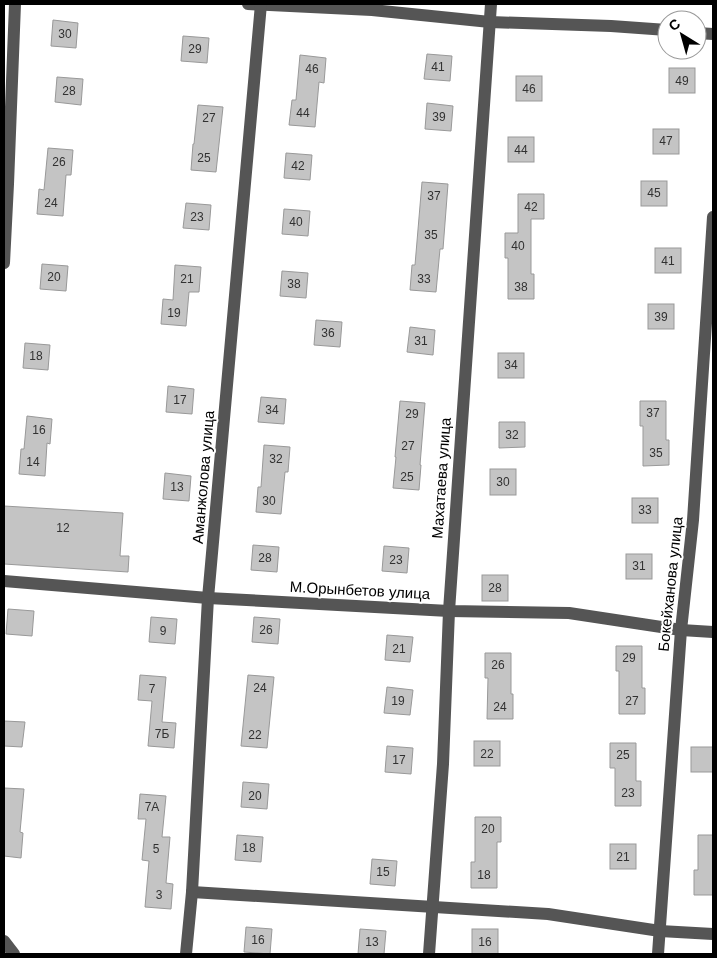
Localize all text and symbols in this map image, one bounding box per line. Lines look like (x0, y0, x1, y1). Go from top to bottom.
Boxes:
north arrow (657, 10, 707, 60)
text: С (665, 15, 683, 34)
house number: 30 (58, 27, 72, 41)
house number: 29 (188, 42, 202, 56)
house number: 41 (431, 60, 445, 74)
house number: 46 (305, 62, 319, 76)
house number: 49 (675, 74, 689, 88)
house number: 46 (522, 82, 536, 96)
house number: 28 (62, 84, 76, 98)
house number: 44 (296, 106, 310, 120)
house number: 39 (432, 110, 446, 124)
house number: 27 (202, 111, 216, 125)
house number: 47 (659, 134, 673, 148)
house number: 44 (514, 143, 528, 157)
house number: 25 (197, 151, 211, 165)
house number: 26 (52, 155, 66, 169)
house number: 42 (291, 159, 305, 173)
house number: 45 (647, 186, 661, 200)
house number: 37 (427, 189, 441, 203)
house number: 24 (44, 196, 58, 210)
house number: 42 (524, 200, 538, 214)
house number: 23 (190, 210, 204, 224)
house number: 40 (289, 215, 303, 229)
house number: 35 (424, 228, 438, 242)
house number: 40 (511, 239, 525, 253)
house number: 41 (661, 254, 675, 268)
house number: 20 (47, 270, 61, 284)
house number: 21 (180, 272, 194, 286)
house number: 33 (417, 272, 431, 286)
house number: 38 (287, 277, 301, 291)
house number: 38 (514, 280, 528, 294)
house number: 19 (167, 306, 181, 320)
house number: 39 (654, 310, 668, 324)
house number: 36 (321, 326, 335, 340)
house number: 31 (414, 334, 428, 348)
house number: 18 (29, 349, 43, 363)
house number: 34 (504, 358, 518, 372)
house number: 17 (173, 393, 187, 407)
house number: 34 (265, 403, 279, 417)
house number: 37 (646, 406, 660, 420)
house number: 29 (405, 407, 419, 421)
street label: Аманжолова улица (189, 409, 217, 544)
street label: Махатаева улица (428, 416, 454, 539)
house number: 16 (32, 423, 46, 437)
house number: 32 (505, 428, 519, 442)
house number: 27 (401, 439, 415, 453)
house number: 35 (649, 446, 663, 460)
house number: 32 (269, 452, 283, 466)
house number: 14 (26, 455, 40, 469)
house number: 25 (400, 470, 414, 484)
house number: 30 (496, 475, 510, 489)
house number: 13 (170, 480, 184, 494)
house number: 30 (262, 494, 276, 508)
house number: 33 (638, 503, 652, 517)
street label: Бокейханова улица (654, 515, 686, 652)
house number: 12 (56, 521, 70, 535)
house number: 28 (258, 551, 272, 565)
house number: 23 (389, 553, 403, 567)
house number: 31 (632, 559, 646, 573)
street label: М.Орынбетов улица (289, 578, 431, 602)
house number: 28 (488, 581, 502, 595)
house number: 26 (259, 623, 273, 637)
house number: 9 (160, 624, 167, 638)
house number: 21 (392, 642, 406, 656)
house number: 29 (622, 651, 636, 665)
house number: 26 (491, 658, 505, 672)
house number: 24 (253, 681, 267, 695)
house number: 7 (149, 682, 156, 696)
house number: 19 (391, 694, 405, 708)
house number: 27 (625, 694, 639, 708)
house number: 24 (493, 700, 507, 714)
house number: 7Б (155, 727, 169, 741)
house number: 22 (248, 728, 262, 742)
house number: 22 (480, 747, 494, 761)
house number: 25 (616, 748, 630, 762)
house number: 17 (392, 753, 406, 767)
house number: 23 (621, 786, 635, 800)
house number: 20 (248, 789, 262, 803)
house number: 7А (145, 800, 159, 814)
house number: 20 (481, 822, 495, 836)
house number: 18 (242, 841, 256, 855)
house number: 5 (153, 842, 160, 856)
house number: 21 (616, 850, 630, 864)
house number: 15 (376, 865, 390, 879)
house number: 18 (477, 868, 491, 882)
house number: 3 (156, 888, 163, 902)
house number: 16 (251, 933, 265, 947)
house number: 13 (365, 935, 379, 949)
house number: 16 (478, 935, 492, 949)

